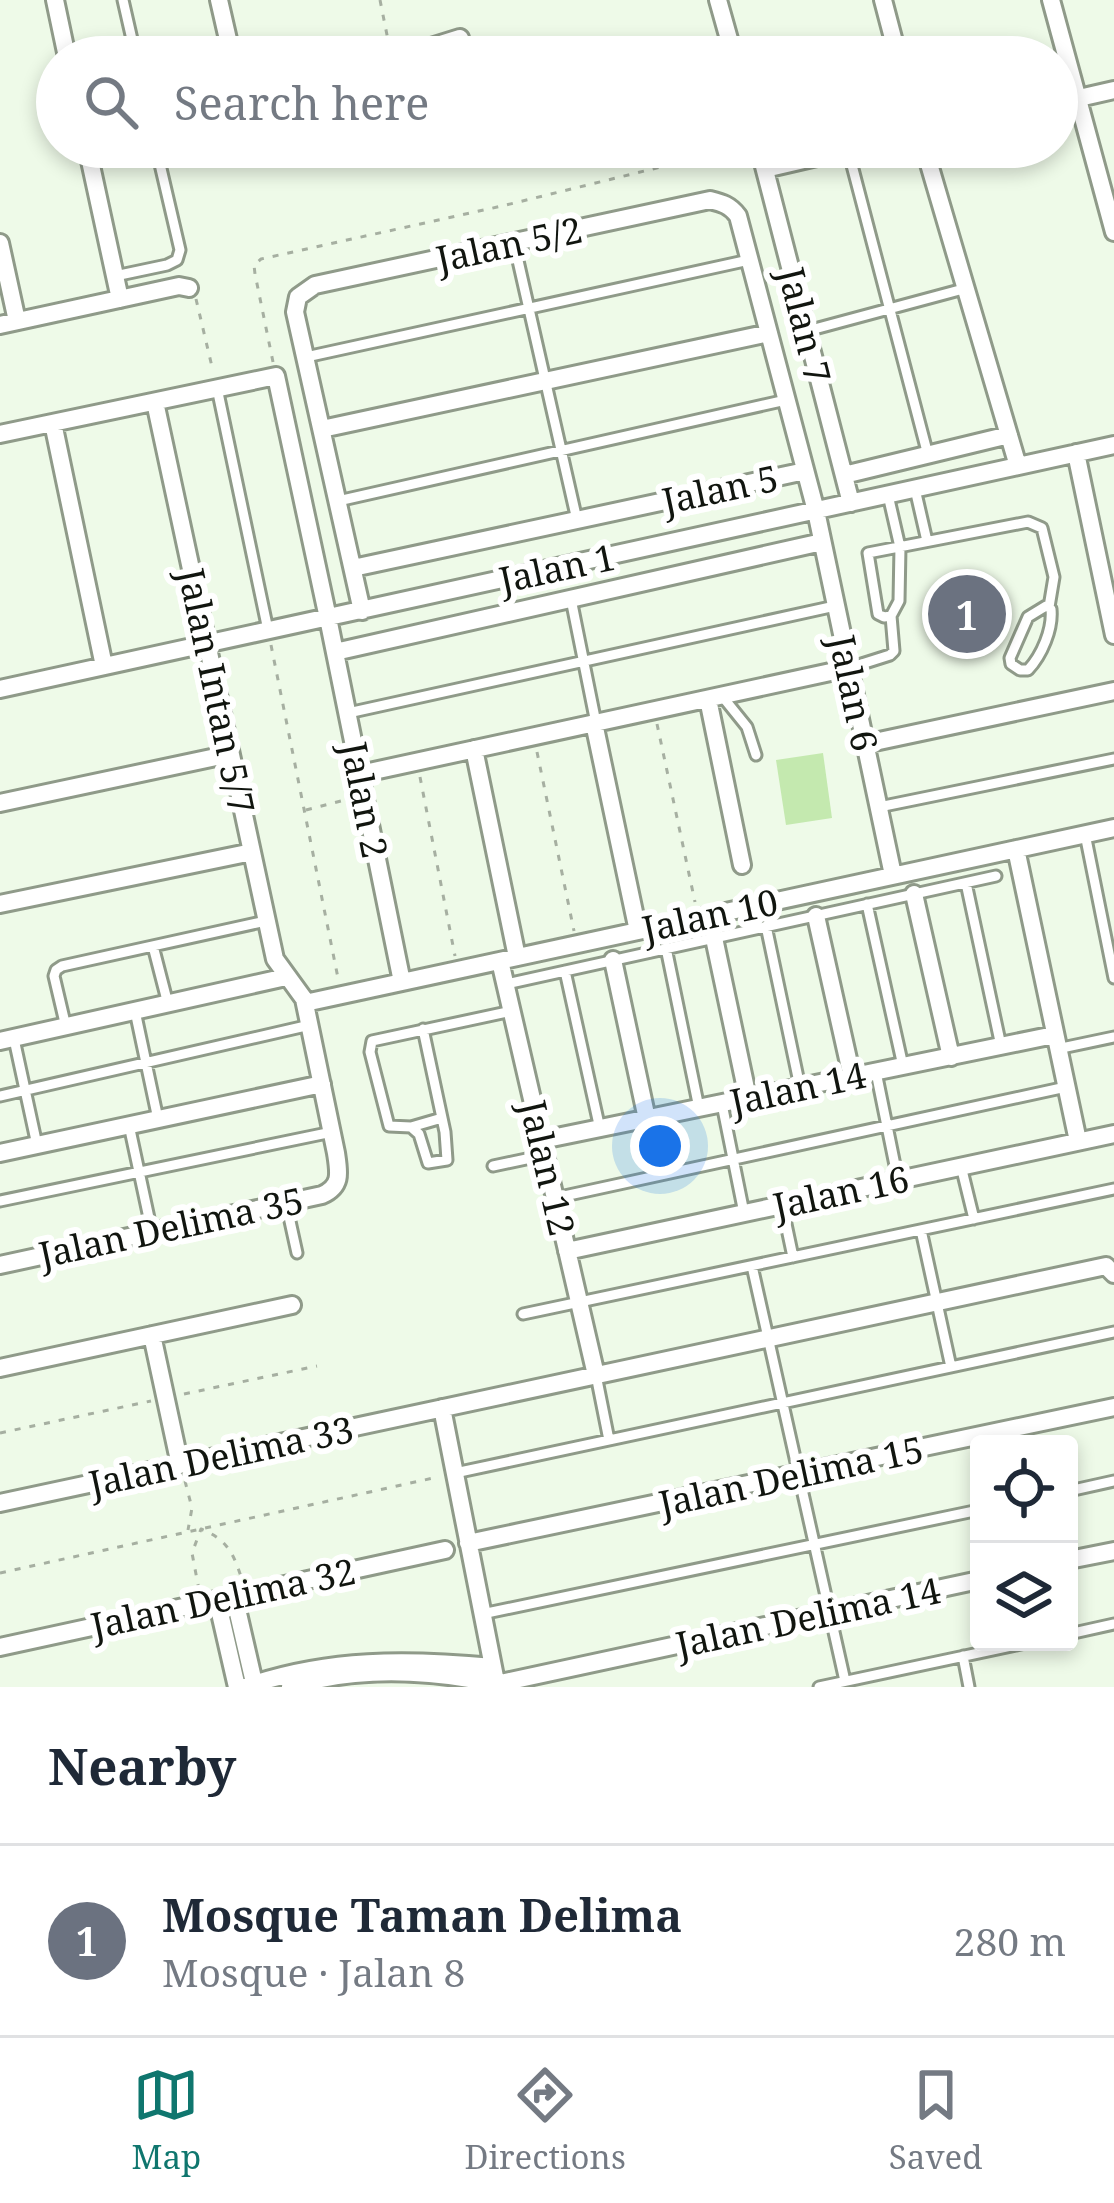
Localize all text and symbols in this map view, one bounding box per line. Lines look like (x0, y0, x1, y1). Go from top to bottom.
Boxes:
search box (36, 36, 1078, 168)
icon: search (78, 69, 144, 135)
text: Search here (174, 72, 429, 133)
street label: Jalan 5/2 (431, 205, 586, 284)
street label: Jalan 7 (767, 261, 843, 388)
street label: Jalan 5 (657, 453, 782, 525)
street label: Jalan 1 (494, 532, 619, 604)
street label: Jalan Intan 5/7 (167, 563, 267, 818)
pin: 1 (928, 569, 1006, 659)
street label: Jalan 6 (818, 630, 890, 755)
street label: Jalan 2 (330, 737, 400, 862)
street label: Jalan 10 (637, 877, 782, 953)
street label: Jalan 14 (725, 1050, 870, 1126)
street label: Jalan 12 (508, 1095, 587, 1240)
your location (630, 1116, 690, 1176)
street label: Jalan 16 (768, 1154, 913, 1230)
street label: Jalan Delima 35 (33, 1175, 308, 1279)
street label: Jalan Delima 33 (83, 1404, 358, 1508)
street label: Jalan Delima 15 (653, 1424, 928, 1528)
map controls (970, 1435, 1078, 1651)
button: locate (970, 1435, 1078, 1543)
button: layers (970, 1543, 1078, 1651)
street label: Jalan Delima 32 (85, 1546, 360, 1650)
street label: Jalan Delima 14 (670, 1565, 945, 1669)
text: Nearby (48, 1730, 236, 1800)
text: Mosque Taman Delima (162, 1884, 682, 1945)
text: 1 (76, 1914, 98, 1967)
text: 280 m (954, 1914, 1066, 1967)
text: Mosque · Jalan 8 (162, 1945, 465, 1998)
tab: Map (132, 2062, 201, 2179)
tab: Directions (464, 2062, 626, 2179)
tab: Saved (889, 2062, 982, 2179)

